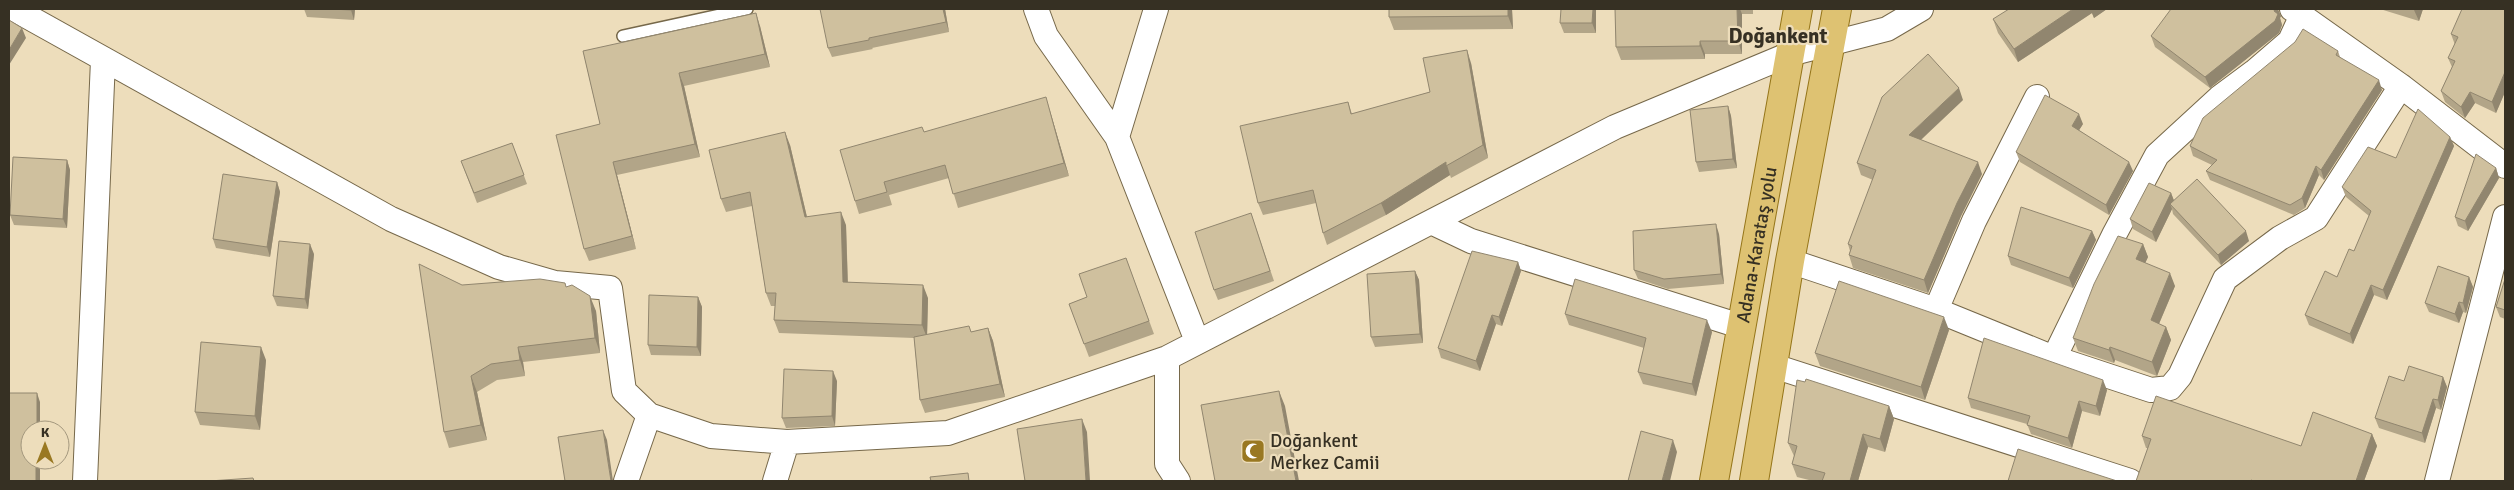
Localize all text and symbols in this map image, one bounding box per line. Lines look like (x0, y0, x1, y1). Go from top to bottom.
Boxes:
district label: Doğankent (1729, 23, 1828, 49)
street label: Adana-Karataş yolu (1731, 165, 1783, 325)
north arrow (20, 420, 70, 470)
text: K (41, 424, 50, 441)
place label: Doğankent Merkez Camii (1270, 429, 1380, 475)
mosque icon: Doğankent Merkez Camii (1240, 438, 1266, 464)

